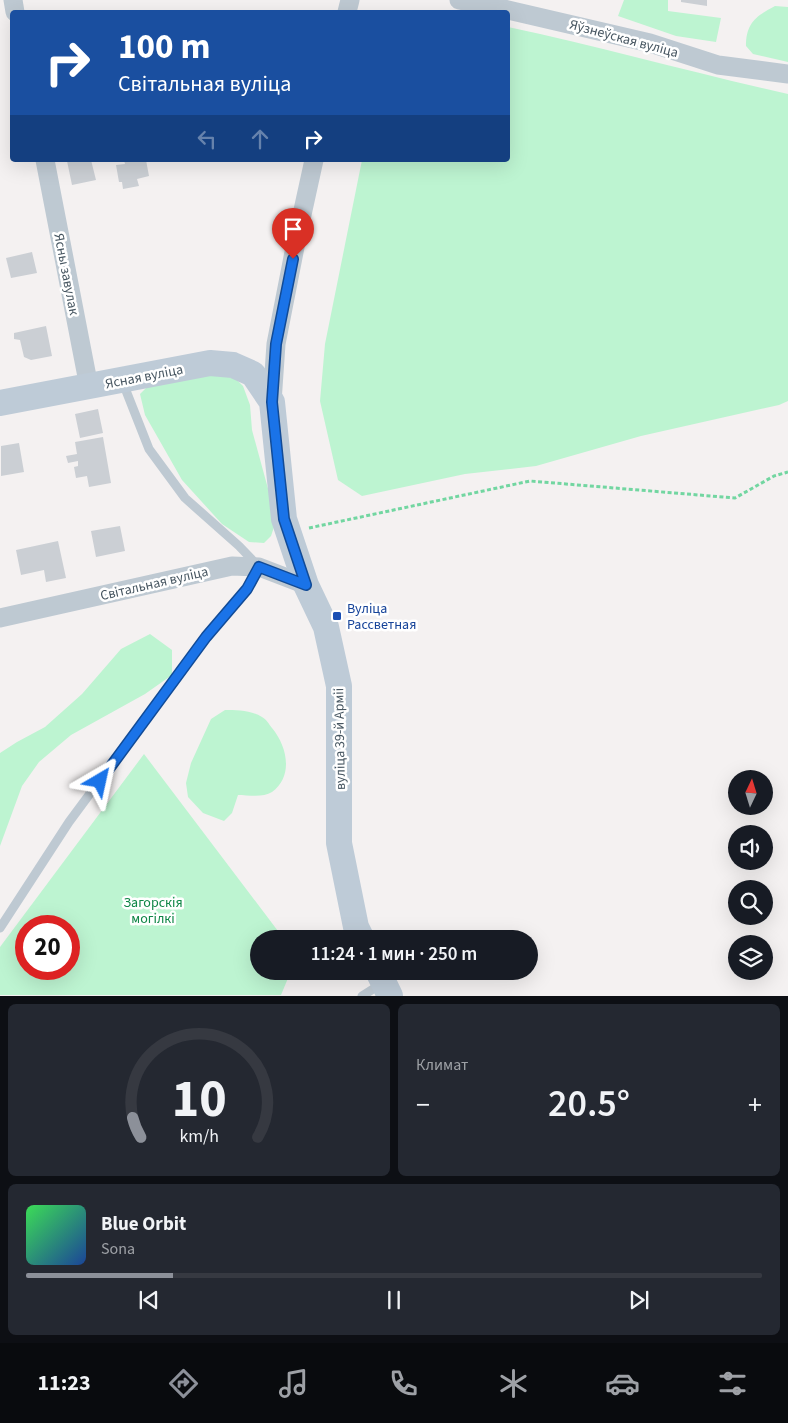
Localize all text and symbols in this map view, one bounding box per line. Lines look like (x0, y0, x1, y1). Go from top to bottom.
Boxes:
street label: Яўзнеўская вуліца (567, 15, 680, 63)
text: 100 m (118, 22, 210, 72)
icon: right (35, 30, 100, 95)
text: Світальная вуліца (118, 68, 291, 100)
icon: left (193, 125, 221, 153)
icon: ahead (246, 125, 274, 153)
icon: right (299, 125, 327, 153)
pin (272, 208, 314, 259)
icon: arrive (279, 215, 307, 243)
street label: Ясны завулак (48, 232, 84, 317)
street label: Ясная вуліца (104, 360, 185, 394)
street label: Світальная вуліца (98, 562, 210, 606)
place label: Вуліца Рассветная (347, 599, 416, 635)
marker: Вуліца Рассветная (331, 610, 343, 622)
street label: вуліца 39-й Арміі (329, 688, 351, 790)
position arrow (73, 754, 125, 806)
north arrow (728, 770, 772, 815)
map controls (728, 770, 773, 980)
button: sound (728, 825, 773, 870)
button: search (728, 880, 773, 925)
park label: Загорскія могілкі (123, 893, 183, 929)
speed limit sign: 20 (15, 915, 80, 980)
button: layers (728, 935, 773, 980)
text: 11:24 · 1 мин · 250 m (311, 941, 477, 968)
text: Климат (416, 1054, 468, 1076)
text: 10 (172, 1063, 226, 1137)
text: 20.5° (548, 1077, 630, 1131)
text: − (416, 1085, 430, 1125)
text: + (748, 1085, 762, 1125)
text: km/h (179, 1124, 219, 1149)
text: Blue Orbit (101, 1211, 186, 1238)
text: Sona (101, 1238, 135, 1260)
icon: previous (135, 1286, 163, 1314)
icon: pause (380, 1286, 408, 1314)
icon: next (625, 1286, 653, 1314)
icon: directions (166, 1366, 201, 1401)
icon: music (276, 1366, 311, 1401)
icon: phone (386, 1366, 421, 1401)
icon: climate (496, 1366, 531, 1401)
icon: car (605, 1366, 640, 1401)
icon: filters (715, 1366, 750, 1401)
text: 11:23 (37, 1367, 91, 1399)

